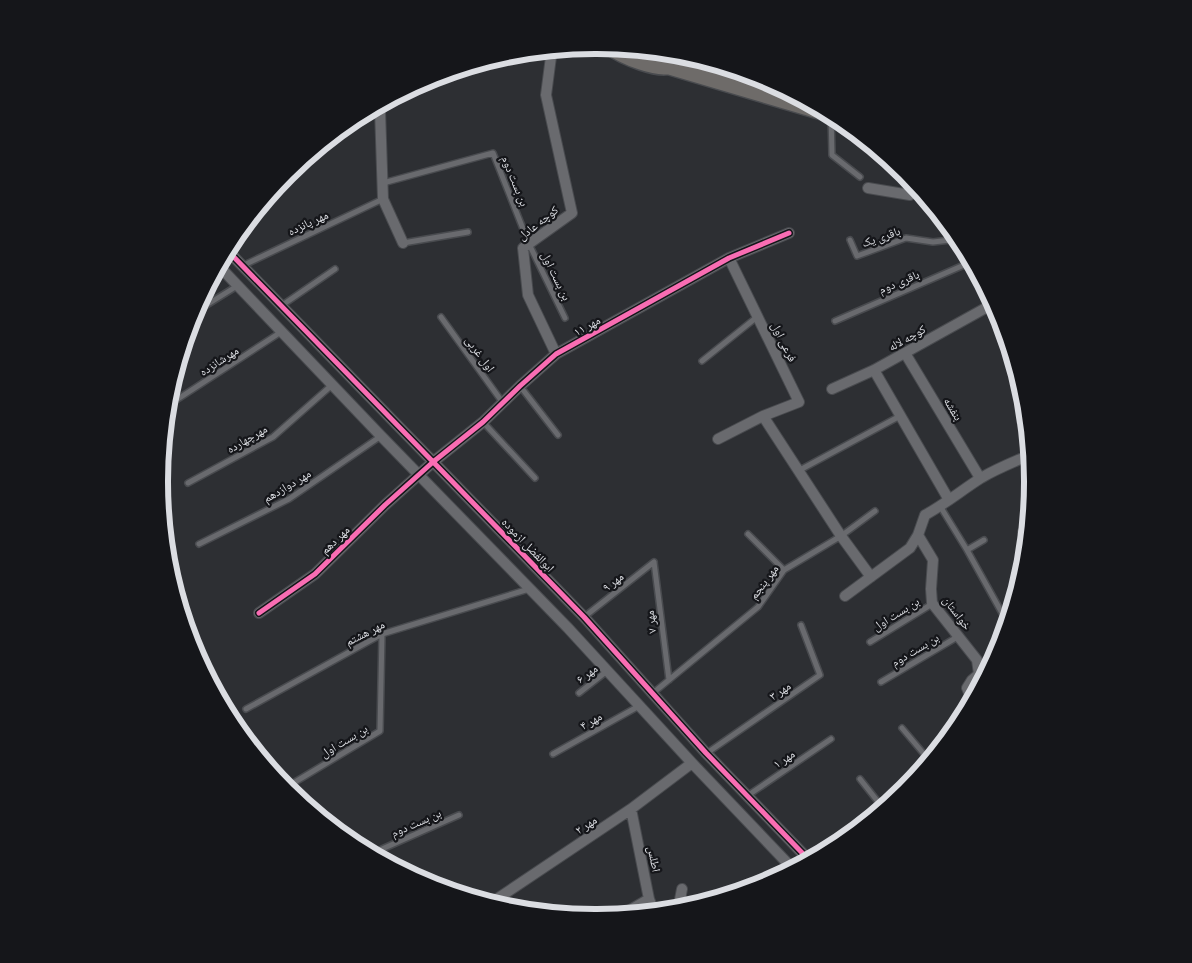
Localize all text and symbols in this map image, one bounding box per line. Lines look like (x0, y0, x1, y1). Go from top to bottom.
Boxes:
street label: بن بست دوم (498, 154, 531, 209)
street label: کوچه عادل (515, 203, 561, 243)
street label: مهر پانزده (286, 208, 330, 238)
street label: باقری یک (860, 224, 902, 250)
street label: بن بست اول (538, 249, 574, 303)
street label: باقری دوم (877, 267, 922, 298)
street label: مهر ۱۱ (571, 313, 603, 339)
street label: فرعی اول (768, 320, 800, 364)
street label: کوچه لاله (886, 322, 928, 354)
street label: اول غربی (462, 333, 498, 375)
street label: مهرشانزده (197, 343, 241, 379)
street label: بنفشه (940, 395, 965, 423)
street label: مهرچهارده (224, 422, 270, 456)
street label: مهر دوازدهم (261, 466, 314, 507)
street label: ابوالفضل ازموده (499, 515, 557, 575)
street label: مهر دهم (318, 523, 353, 558)
street label: مهر پنجم (746, 562, 782, 603)
street label: مهر ۹ (600, 569, 626, 595)
street label: خواستان (940, 593, 974, 633)
street label: بن بست اول (870, 594, 922, 634)
street label: مهر ۷ (643, 610, 659, 634)
street label: مهر هشتم (343, 617, 388, 650)
street label: بن بست دوم (889, 630, 942, 671)
street label: مهر ۶ (574, 661, 600, 687)
street label: مهر ۳ (767, 679, 793, 703)
street label: مهر ۴ (578, 709, 604, 733)
street label: بن بست اول (318, 721, 370, 761)
street label: مهر ۱ (771, 747, 797, 771)
street label: بن بست دوم (389, 806, 444, 841)
street label: مهر ۲ (573, 813, 599, 837)
street label: اطلس (645, 845, 663, 873)

